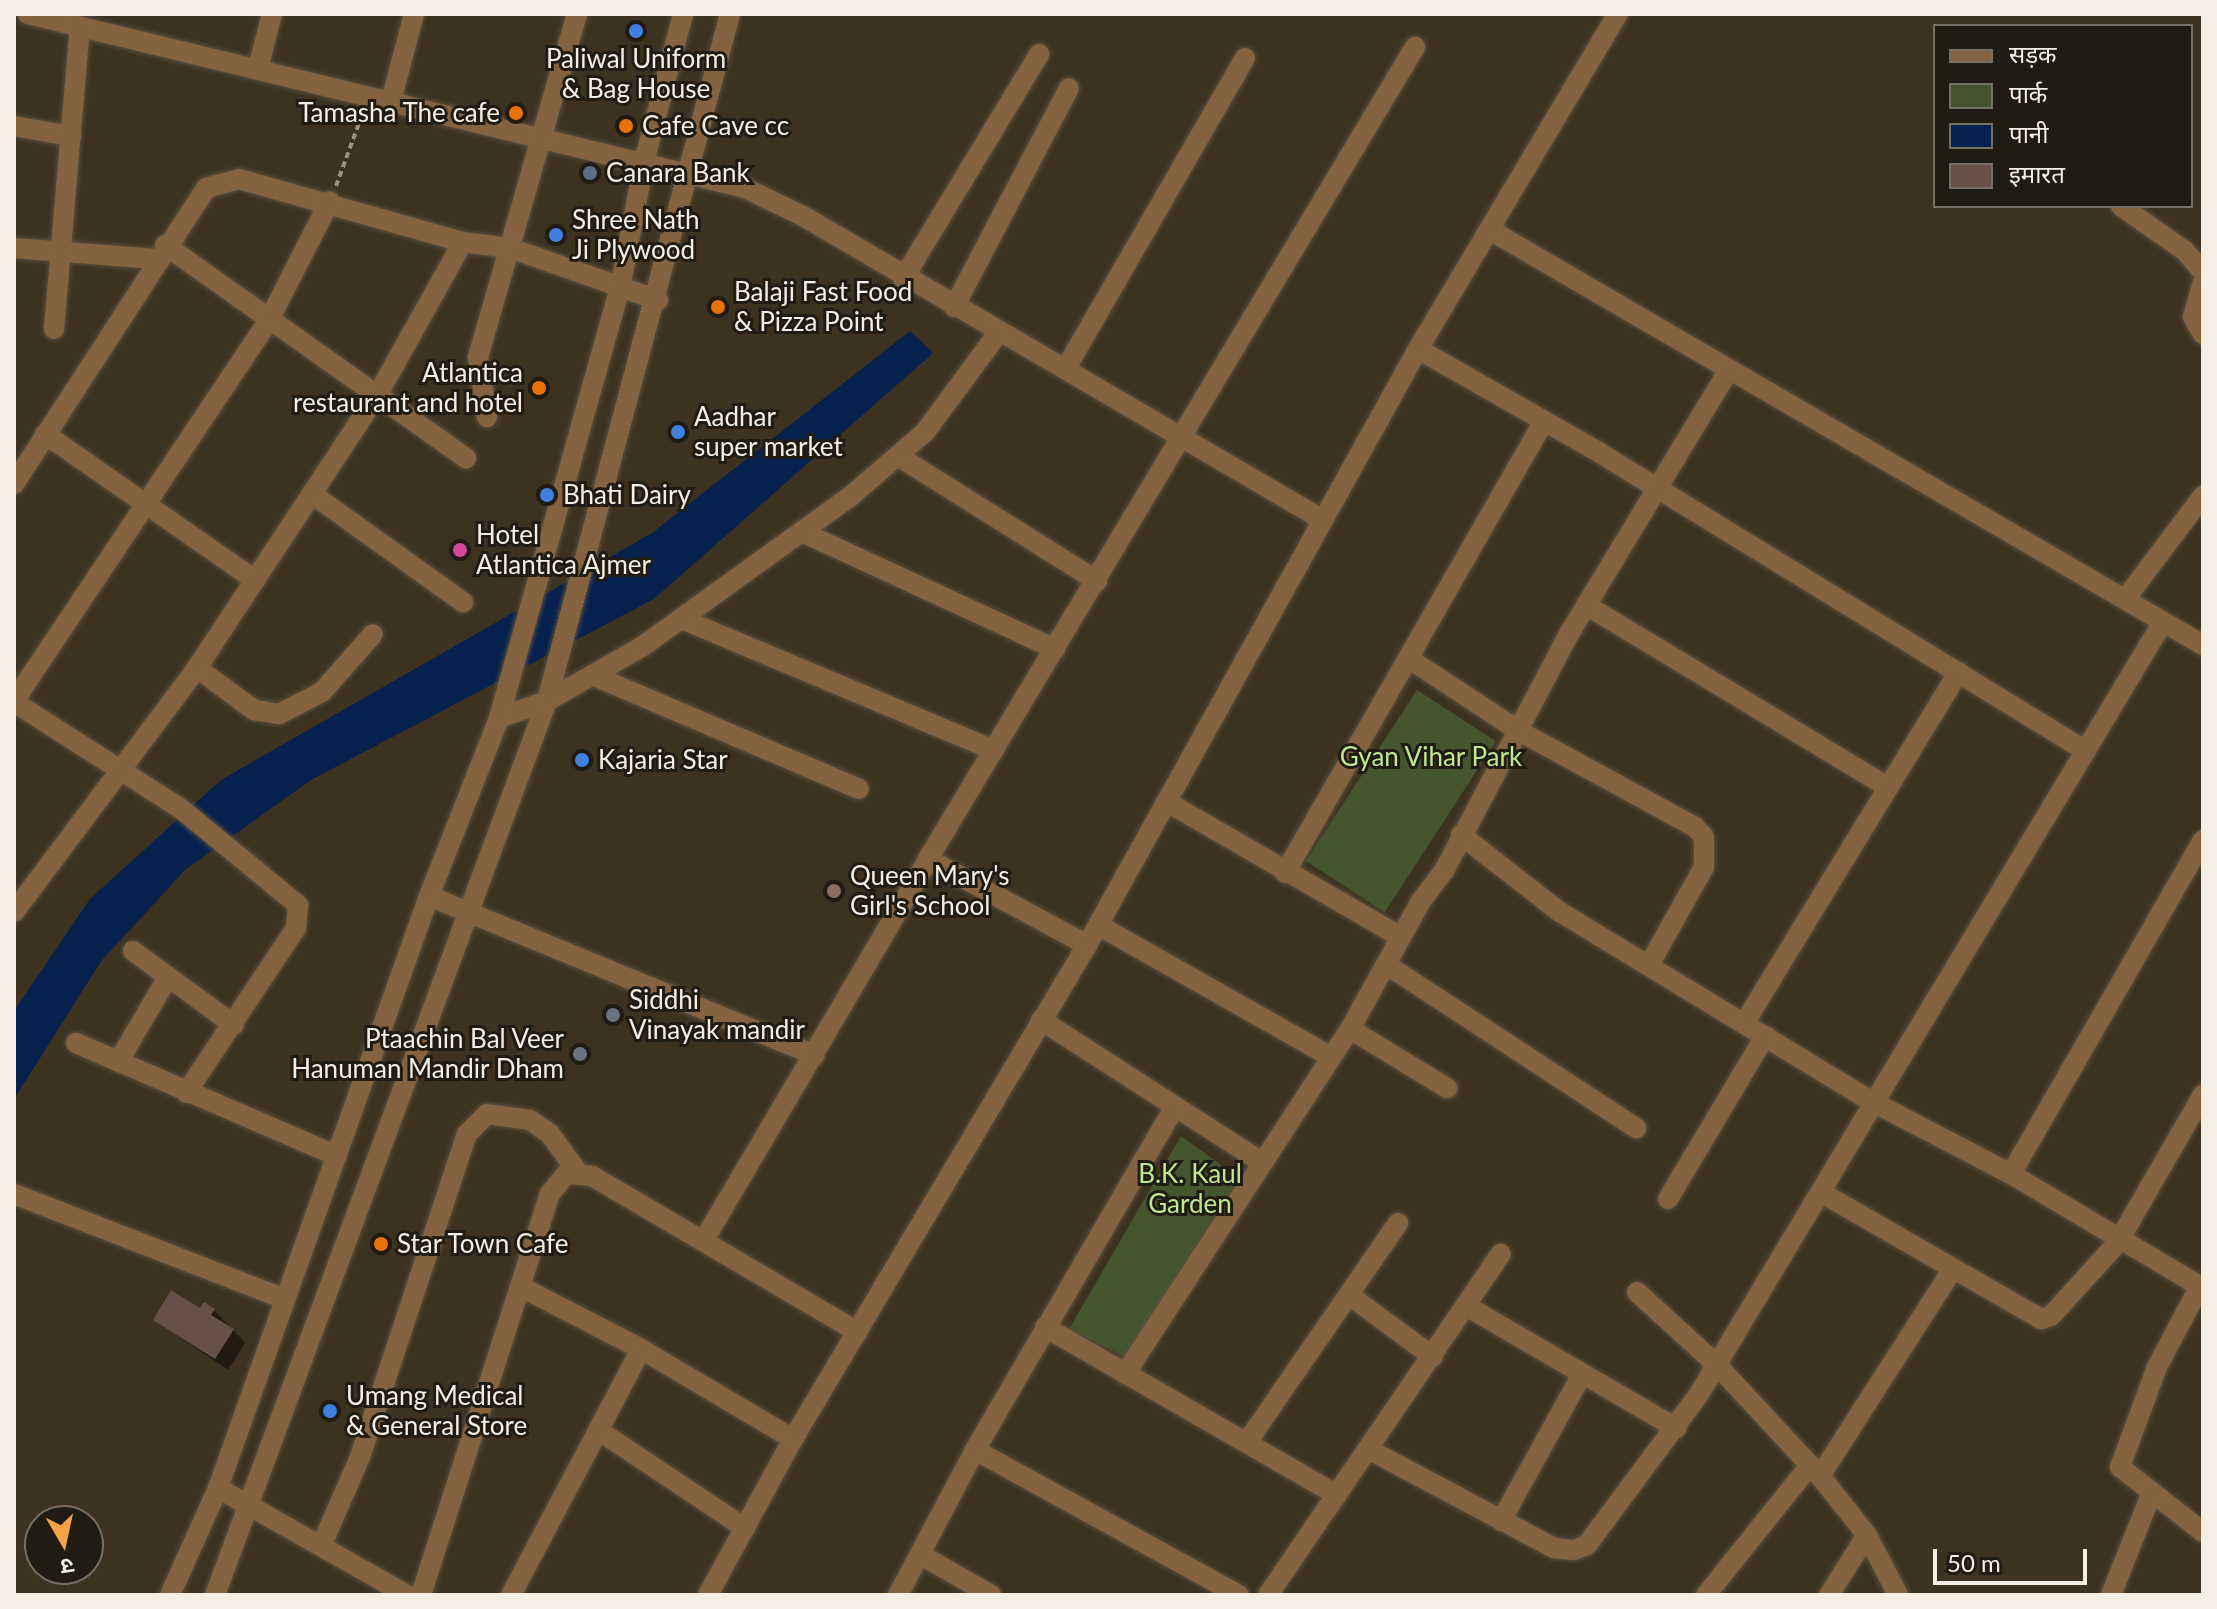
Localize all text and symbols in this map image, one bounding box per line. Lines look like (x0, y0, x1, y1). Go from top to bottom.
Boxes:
marker: Paliwal Uniform & Bag House (627, 22, 645, 40)
legend (1933, 24, 2193, 208)
text: सड़क (2009, 39, 2057, 68)
place label: Paliwal Uniform & Bag House (546, 43, 726, 104)
text: पार्क (2009, 79, 2047, 108)
place label: Tamasha The cafe (297, 97, 500, 129)
marker: Tamasha The cafe (507, 104, 525, 122)
place label: Cafe Cave cc (642, 110, 789, 142)
marker: Cafe Cave cc (617, 117, 635, 135)
text: पानी (2009, 119, 2048, 148)
place label: Canara Bank (606, 157, 750, 189)
text: इमारत (2009, 159, 2065, 188)
marker: Canara Bank (581, 164, 599, 182)
place label: Shree Nath Ji Plywood (572, 204, 699, 266)
marker: Shree Nath Ji Plywood (547, 226, 565, 244)
place label: Balaji Fast Food & Pizza Point (734, 276, 912, 338)
marker: Balaji Fast Food & Pizza Point (709, 298, 727, 316)
place label: Atlantica restaurant and hotel (293, 357, 523, 418)
marker: Atlantica restaurant and hotel (530, 379, 548, 397)
place label: Aadhar super market (694, 401, 843, 462)
marker: Aadhar super market (669, 423, 687, 441)
place label: Bhati Dairy (563, 479, 691, 511)
marker: Bhati Dairy (538, 486, 556, 504)
place label: Hotel Atlantica Ajmer (476, 519, 652, 580)
marker: Hotel Atlantica Ajmer (451, 541, 469, 559)
park label: Gyan Vihar Park (1339, 741, 1523, 773)
place label: Kajaria Star (598, 744, 728, 776)
marker: Kajaria Star (573, 751, 591, 769)
place label: Queen Mary's Girl's School (850, 860, 1010, 922)
marker: Queen Mary's Girl's School (825, 882, 843, 900)
place label: Siddhi Vinayak mandir (629, 984, 805, 1046)
marker: Siddhi Vinayak mandir (604, 1006, 622, 1024)
place label: Ptaachin Bal Veer Hanuman Mandir Dham (291, 1023, 564, 1084)
marker: Ptaachin Bal Veer Hanuman Mandir Dham (571, 1045, 589, 1063)
park label: B.K. Kaul Garden (1138, 1158, 1242, 1220)
place label: Star Town Cafe (397, 1228, 570, 1260)
marker: Star Town Cafe (372, 1235, 390, 1253)
place label: Umang Medical & General Store (346, 1380, 527, 1442)
marker: Umang Medical & General Store (321, 1402, 339, 1420)
north arrow (24, 1505, 104, 1585)
scale bar (1937, 1533, 2091, 1583)
text: 50 m (1947, 1548, 2001, 1577)
text: उ (59, 1553, 76, 1582)

